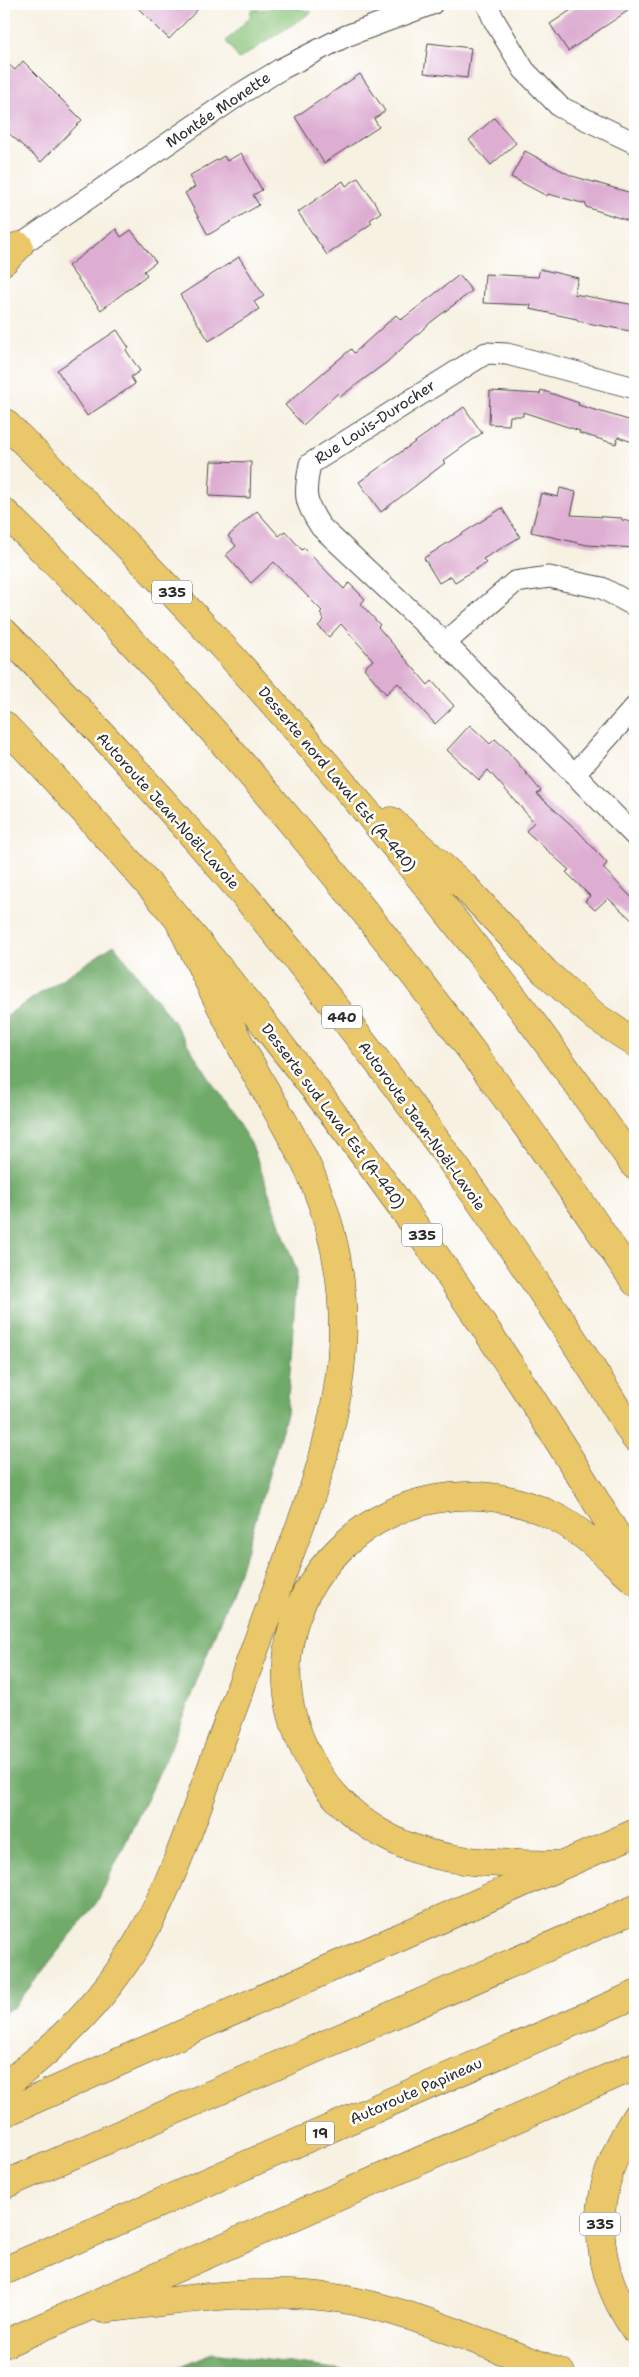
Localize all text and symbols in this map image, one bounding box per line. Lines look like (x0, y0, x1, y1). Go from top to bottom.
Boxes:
street label: Montée Monette (162, 68, 274, 152)
street label: Rue Louis-Durocher (311, 375, 439, 469)
road number: 335 (152, 580, 192, 604)
street label: Desserte nord Laval Est (A-440) (254, 682, 420, 876)
street label: Autoroute Jean-Noël-Lavoie (92, 728, 244, 894)
road number: 440 (322, 1006, 362, 1028)
street label: Desserte sud Laval Est (A-440) (257, 1019, 409, 1213)
street label: Autoroute Jean-Noël-Lavoie (354, 1037, 490, 1215)
road number: 335 (402, 1224, 442, 1246)
street label: Autoroute Papineau (347, 2053, 485, 2129)
road number: 19 (306, 2122, 334, 2144)
road number: 335 (580, 2212, 620, 2236)

